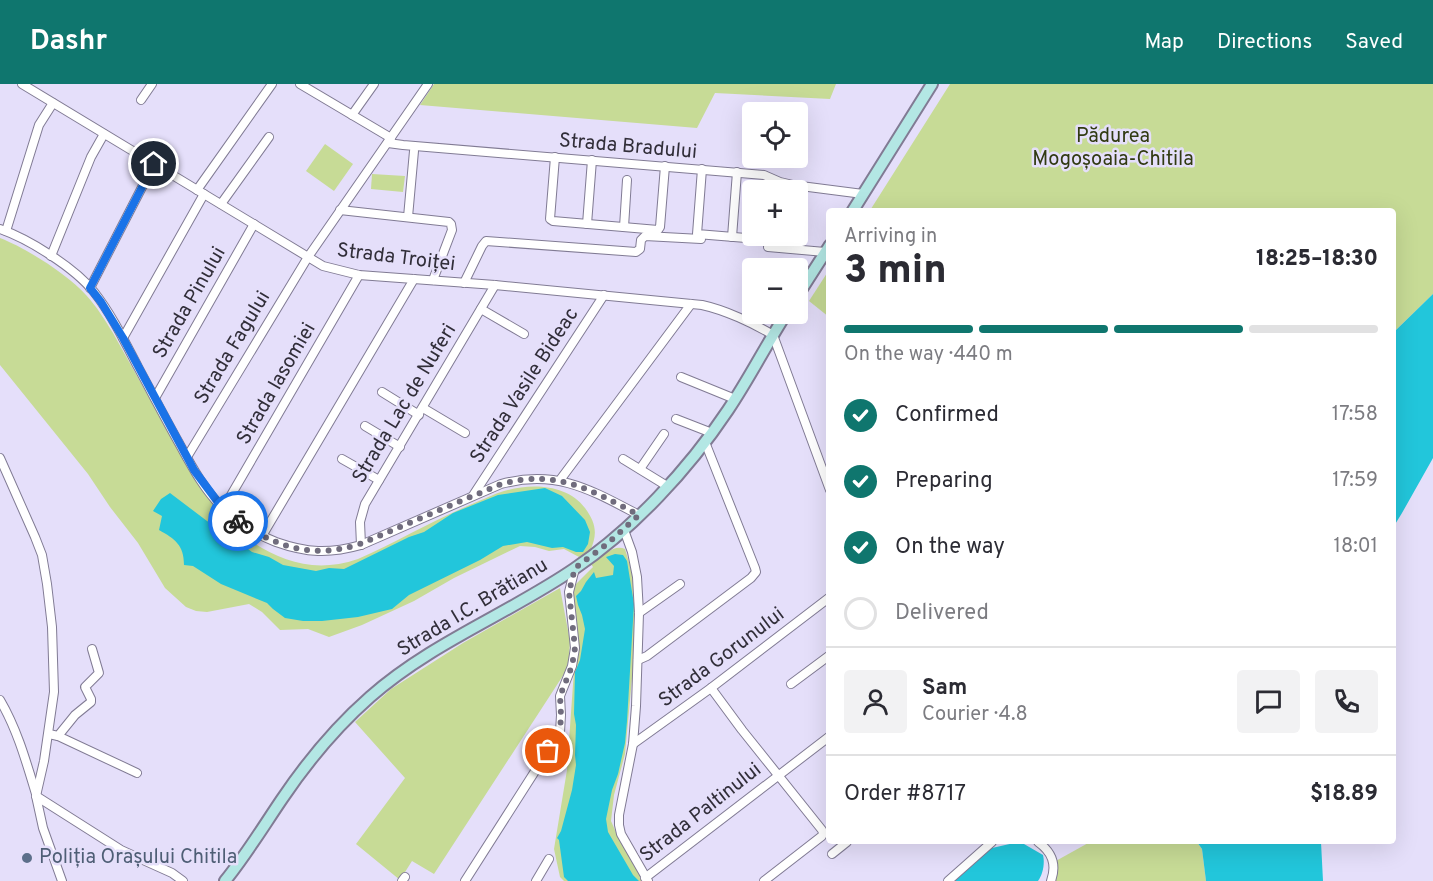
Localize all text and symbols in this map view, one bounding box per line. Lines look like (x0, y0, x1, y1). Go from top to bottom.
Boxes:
text: Dashr (30, 24, 107, 60)
text: Map (1144, 29, 1184, 56)
text: Directions (1217, 29, 1312, 56)
text: Saved (1345, 29, 1403, 56)
map controls (742, 102, 808, 324)
button: locate (742, 102, 808, 168)
park label: Pădurea Mogoșoaia-Chitila (1032, 124, 1194, 173)
street label: Strada Bradului (558, 128, 698, 166)
pin (128, 138, 179, 189)
icon: home (137, 147, 170, 180)
button: + (742, 180, 808, 246)
text: Arriving in (844, 224, 937, 250)
street label: Strada Troiței (335, 238, 457, 278)
street label: Strada Pinului (147, 242, 233, 364)
text: 18:25–18:30 (1256, 246, 1378, 273)
text: 3 min (844, 248, 947, 297)
button: − (742, 258, 808, 324)
street label: Strada Fagului (189, 287, 277, 409)
street label: Strada Vasile Bideac (465, 303, 585, 469)
street label: Strada Iasomiei (232, 318, 322, 450)
street label: Strada Lac de Nuferi (347, 319, 463, 489)
text: On the way · 440 m (844, 342, 1013, 368)
icon: check (844, 399, 877, 432)
text: Confirmed (895, 402, 999, 429)
text: 17:58 (1332, 402, 1378, 428)
icon: check (844, 465, 877, 498)
text: Preparing (895, 468, 993, 495)
text: 17:59 (1332, 468, 1378, 494)
courier (208, 491, 268, 551)
icon: bike (222, 505, 255, 538)
icon: check (844, 531, 877, 564)
text: On the way (895, 534, 1005, 561)
text: 18:01 (1334, 534, 1378, 560)
street label: Strada I.C. Brătianu (393, 553, 553, 663)
text: Delivered (895, 600, 989, 627)
street label: Strada Gorunului (654, 602, 790, 714)
button: person (844, 670, 907, 733)
button: chat (1237, 670, 1300, 733)
button: phone (1315, 670, 1378, 733)
text: Sam (922, 675, 967, 702)
text: Courier · 4.8 (922, 702, 1028, 728)
pin (522, 725, 573, 776)
icon: bag (531, 734, 564, 767)
street label: Strada Paltinului (635, 757, 767, 869)
text: Order #8717 (844, 781, 966, 808)
text: $18.89 (1310, 781, 1378, 808)
place label: Poliția Orașului Chitila (39, 845, 237, 871)
marker: Poliția Orașului Chitila (20, 851, 34, 865)

